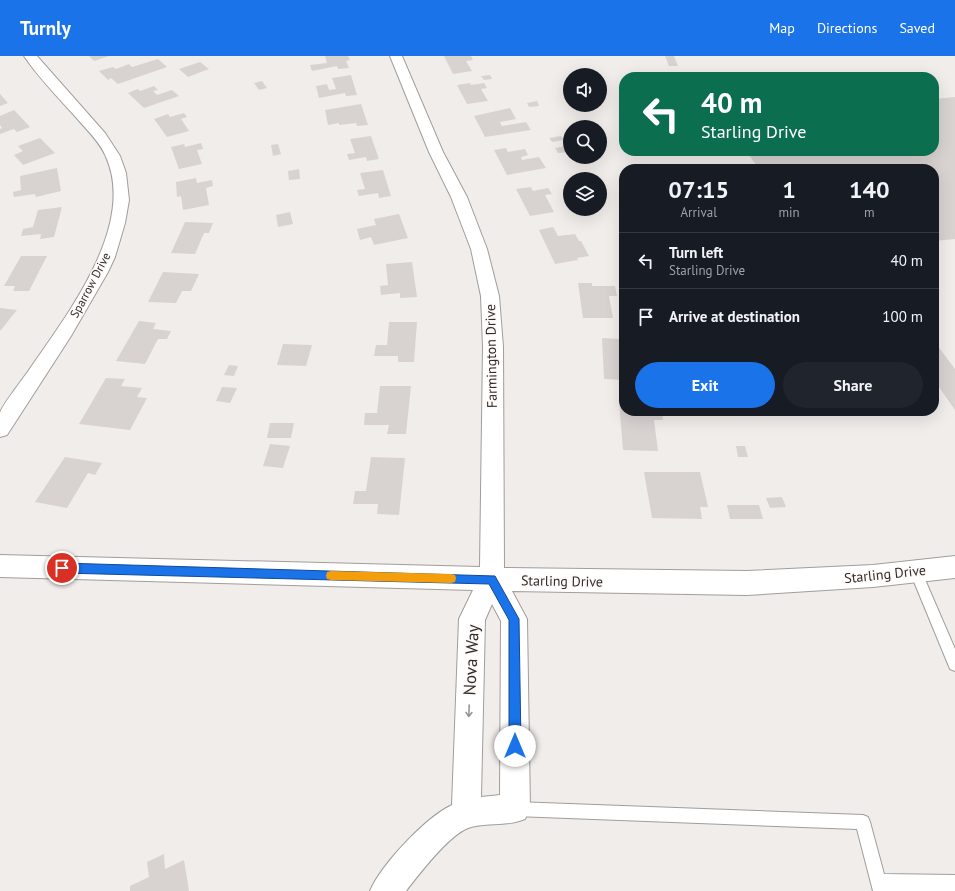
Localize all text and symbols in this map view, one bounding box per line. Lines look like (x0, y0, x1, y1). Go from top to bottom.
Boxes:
text: Turnly (20, 16, 71, 40)
text: Map (769, 19, 795, 37)
text: Directions (817, 19, 877, 37)
text: Saved (899, 19, 935, 37)
map controls (563, 68, 607, 216)
button: sound (563, 68, 607, 112)
text: 40 m (701, 84, 762, 121)
icon: left (635, 88, 687, 140)
button: search (563, 120, 607, 164)
text: Starling Drive (701, 120, 806, 143)
button: layers (563, 172, 607, 216)
text: 07:15 (668, 174, 729, 205)
text: 1 (782, 174, 796, 205)
text: 140 (849, 174, 890, 205)
text: Arrival (681, 204, 717, 221)
text: min (778, 204, 800, 221)
text: m (864, 204, 875, 221)
text: Turn left (669, 243, 723, 262)
street label: Sparrow Drive (66, 250, 114, 320)
icon: left (635, 250, 657, 272)
text: 40 m (890, 251, 923, 270)
text: Starling Drive (669, 262, 745, 279)
street label: Farmington Drive (481, 304, 501, 408)
icon: arrive (635, 306, 657, 328)
text: Arrive at destination (669, 307, 800, 326)
text: 100 m (882, 307, 923, 326)
button: Exit (635, 362, 775, 408)
button: Share (783, 362, 923, 408)
pin (45, 551, 79, 585)
icon: arrive (51, 557, 73, 579)
street label: Starling Drive (843, 561, 927, 587)
street label: Starling Drive (521, 571, 603, 591)
street label: Nova Way (458, 624, 484, 696)
one-way arrow (465, 704, 473, 717)
position arrow (494, 725, 536, 767)

